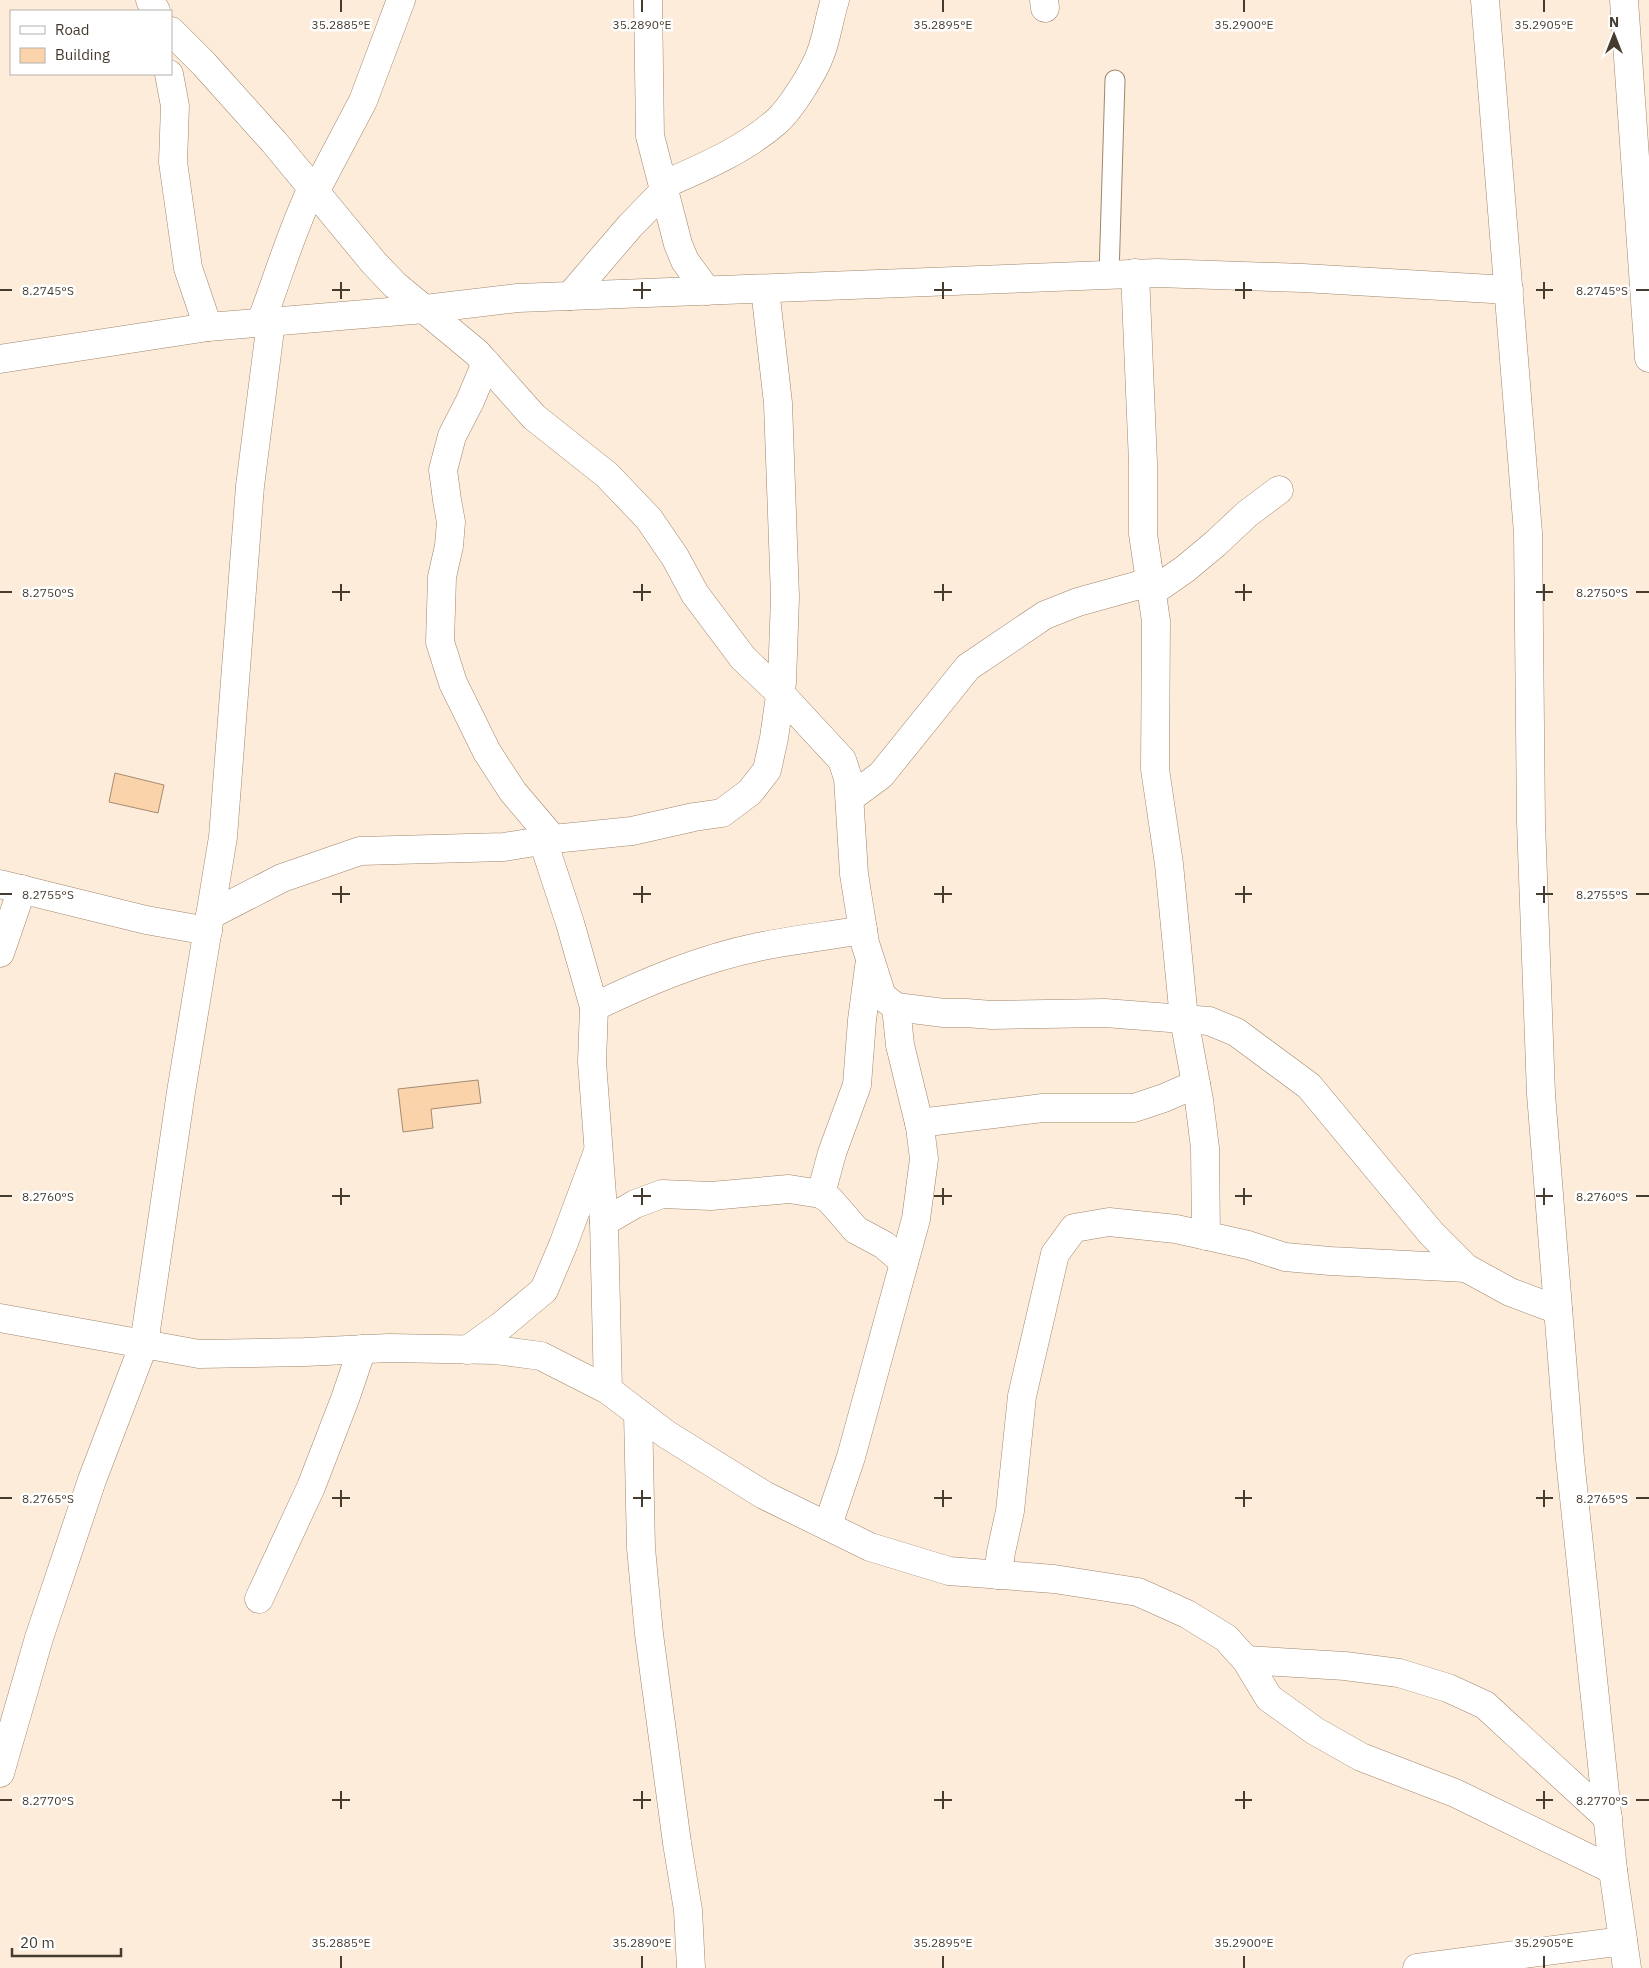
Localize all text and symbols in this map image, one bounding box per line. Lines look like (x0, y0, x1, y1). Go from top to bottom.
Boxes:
legend (10, 10, 172, 75)
north arrow (1589, 10, 1639, 60)
text: N (1609, 13, 1619, 31)
text: 35.2885°E (311, 17, 371, 32)
text: 35.2890°E (612, 17, 672, 32)
text: 35.2895°E (913, 17, 973, 32)
text: 35.2900°E (1214, 17, 1274, 32)
text: 35.2905°E (1514, 17, 1574, 32)
text: Road (55, 20, 90, 39)
text: Building (55, 45, 110, 64)
text: 8.2745°S (22, 283, 74, 298)
text: 8.2745°S (1576, 283, 1628, 298)
text: 8.2750°S (22, 585, 74, 600)
text: 8.2750°S (1576, 585, 1628, 600)
text: 8.2755°S (22, 887, 74, 902)
text: 8.2755°S (1576, 887, 1628, 902)
text: 8.2760°S (22, 1189, 74, 1204)
text: 8.2760°S (1576, 1189, 1628, 1204)
text: 8.2765°S (22, 1491, 74, 1506)
text: 8.2765°S (1576, 1491, 1628, 1506)
text: 8.2770°S (22, 1793, 74, 1808)
text: 8.2770°S (1576, 1793, 1628, 1808)
scale bar (12, 1926, 121, 1958)
text: 20 m (20, 1933, 55, 1952)
text: 35.2885°E (311, 1935, 371, 1950)
text: 35.2890°E (612, 1935, 672, 1950)
text: 35.2895°E (913, 1935, 973, 1950)
text: 35.2900°E (1214, 1935, 1274, 1950)
text: 35.2905°E (1514, 1935, 1574, 1950)

